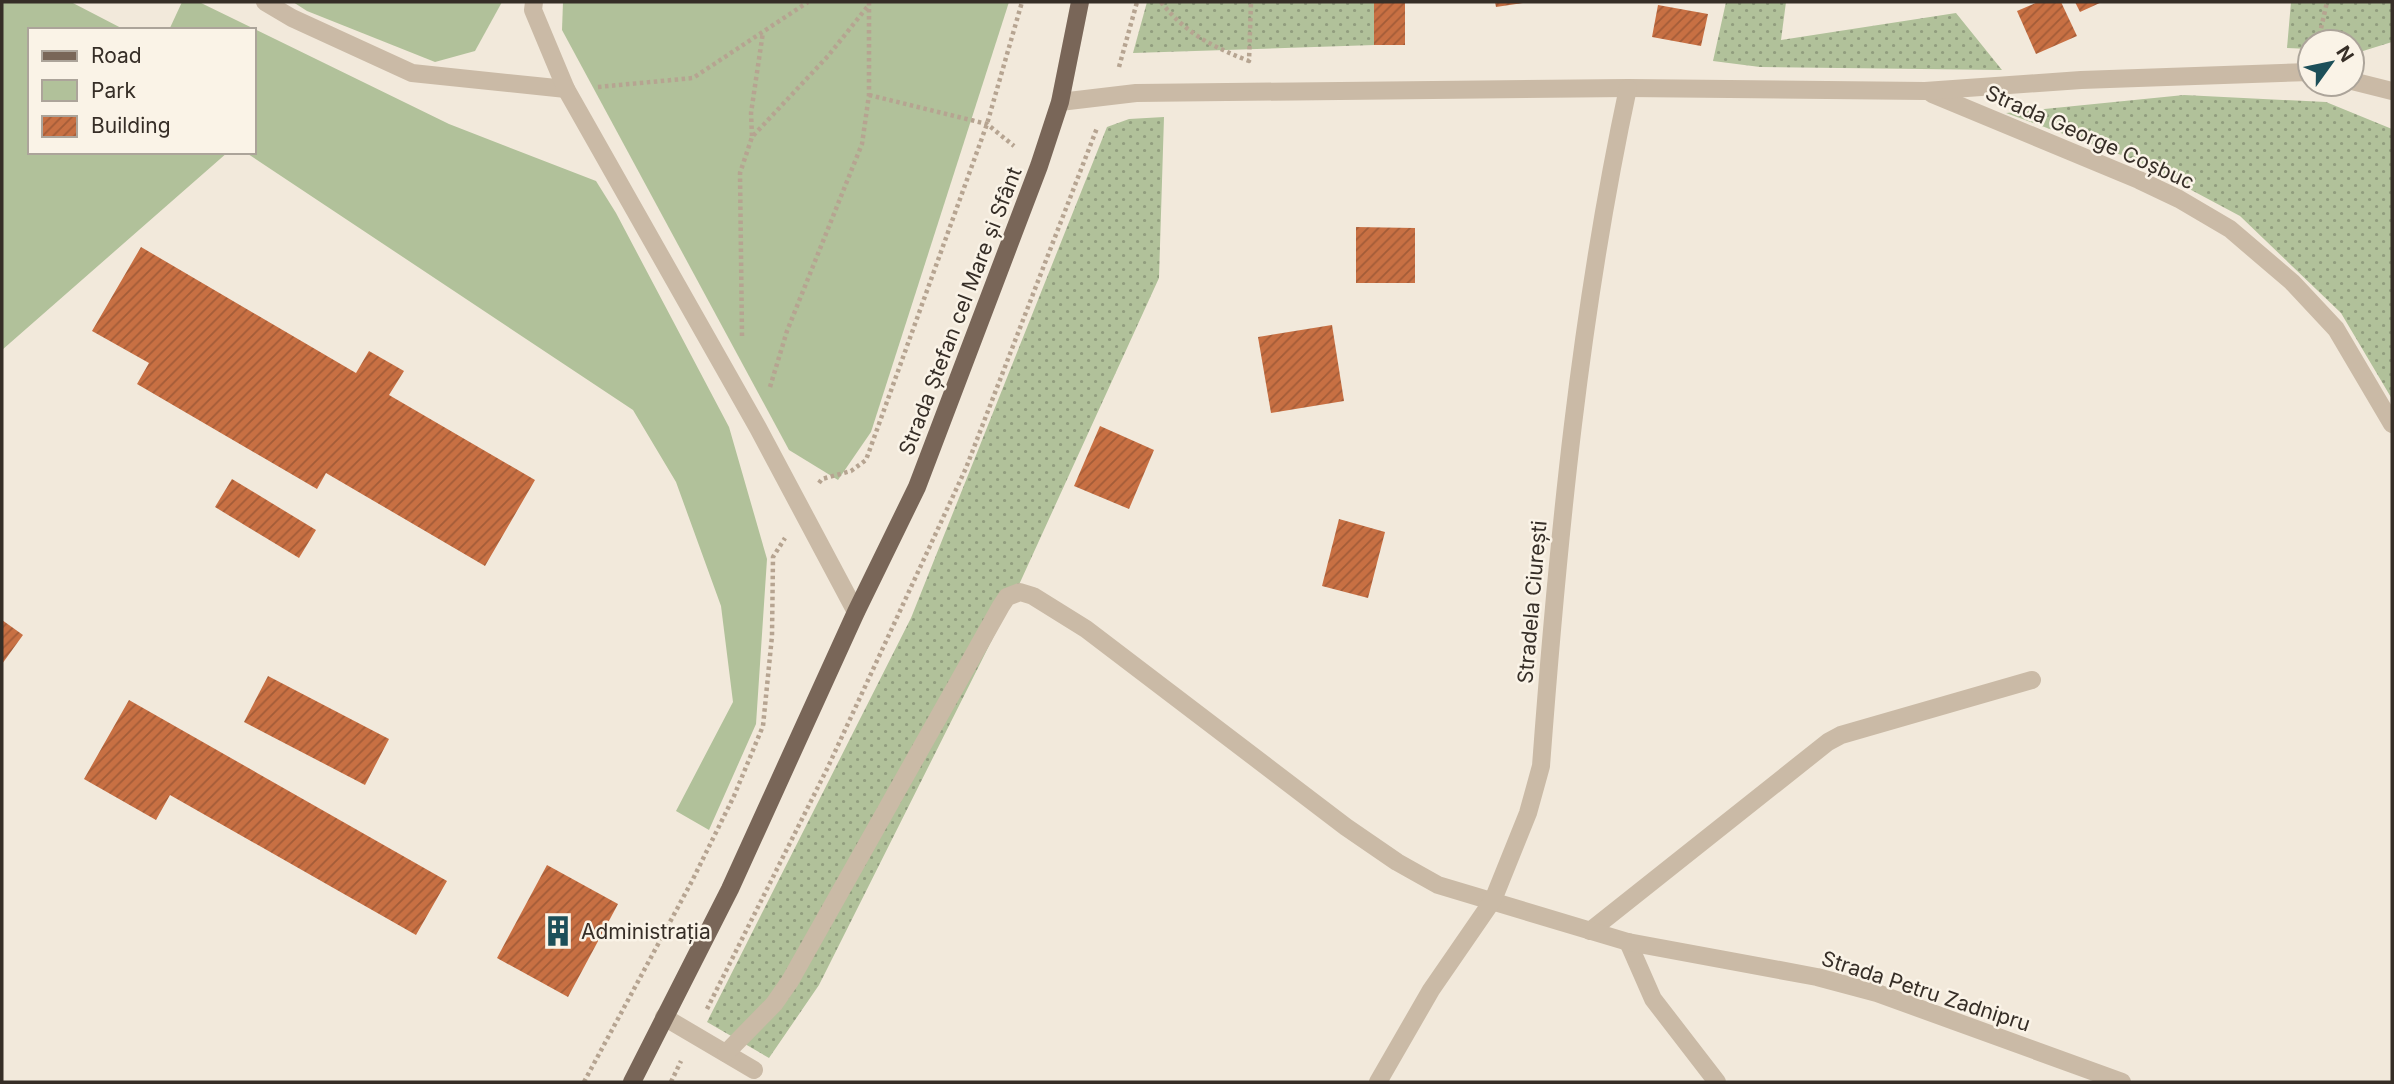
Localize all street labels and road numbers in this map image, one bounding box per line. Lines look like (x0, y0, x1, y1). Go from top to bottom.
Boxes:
street label: Strada George Coșbuc (1982, 80, 2198, 194)
street label: Strada Ștefan cel Mare și Sfânt (893, 163, 1027, 458)
street label: Stradela Ciurești (1512, 519, 1552, 685)
street label: Strada Petru Zadnipru (1819, 945, 2033, 1037)

